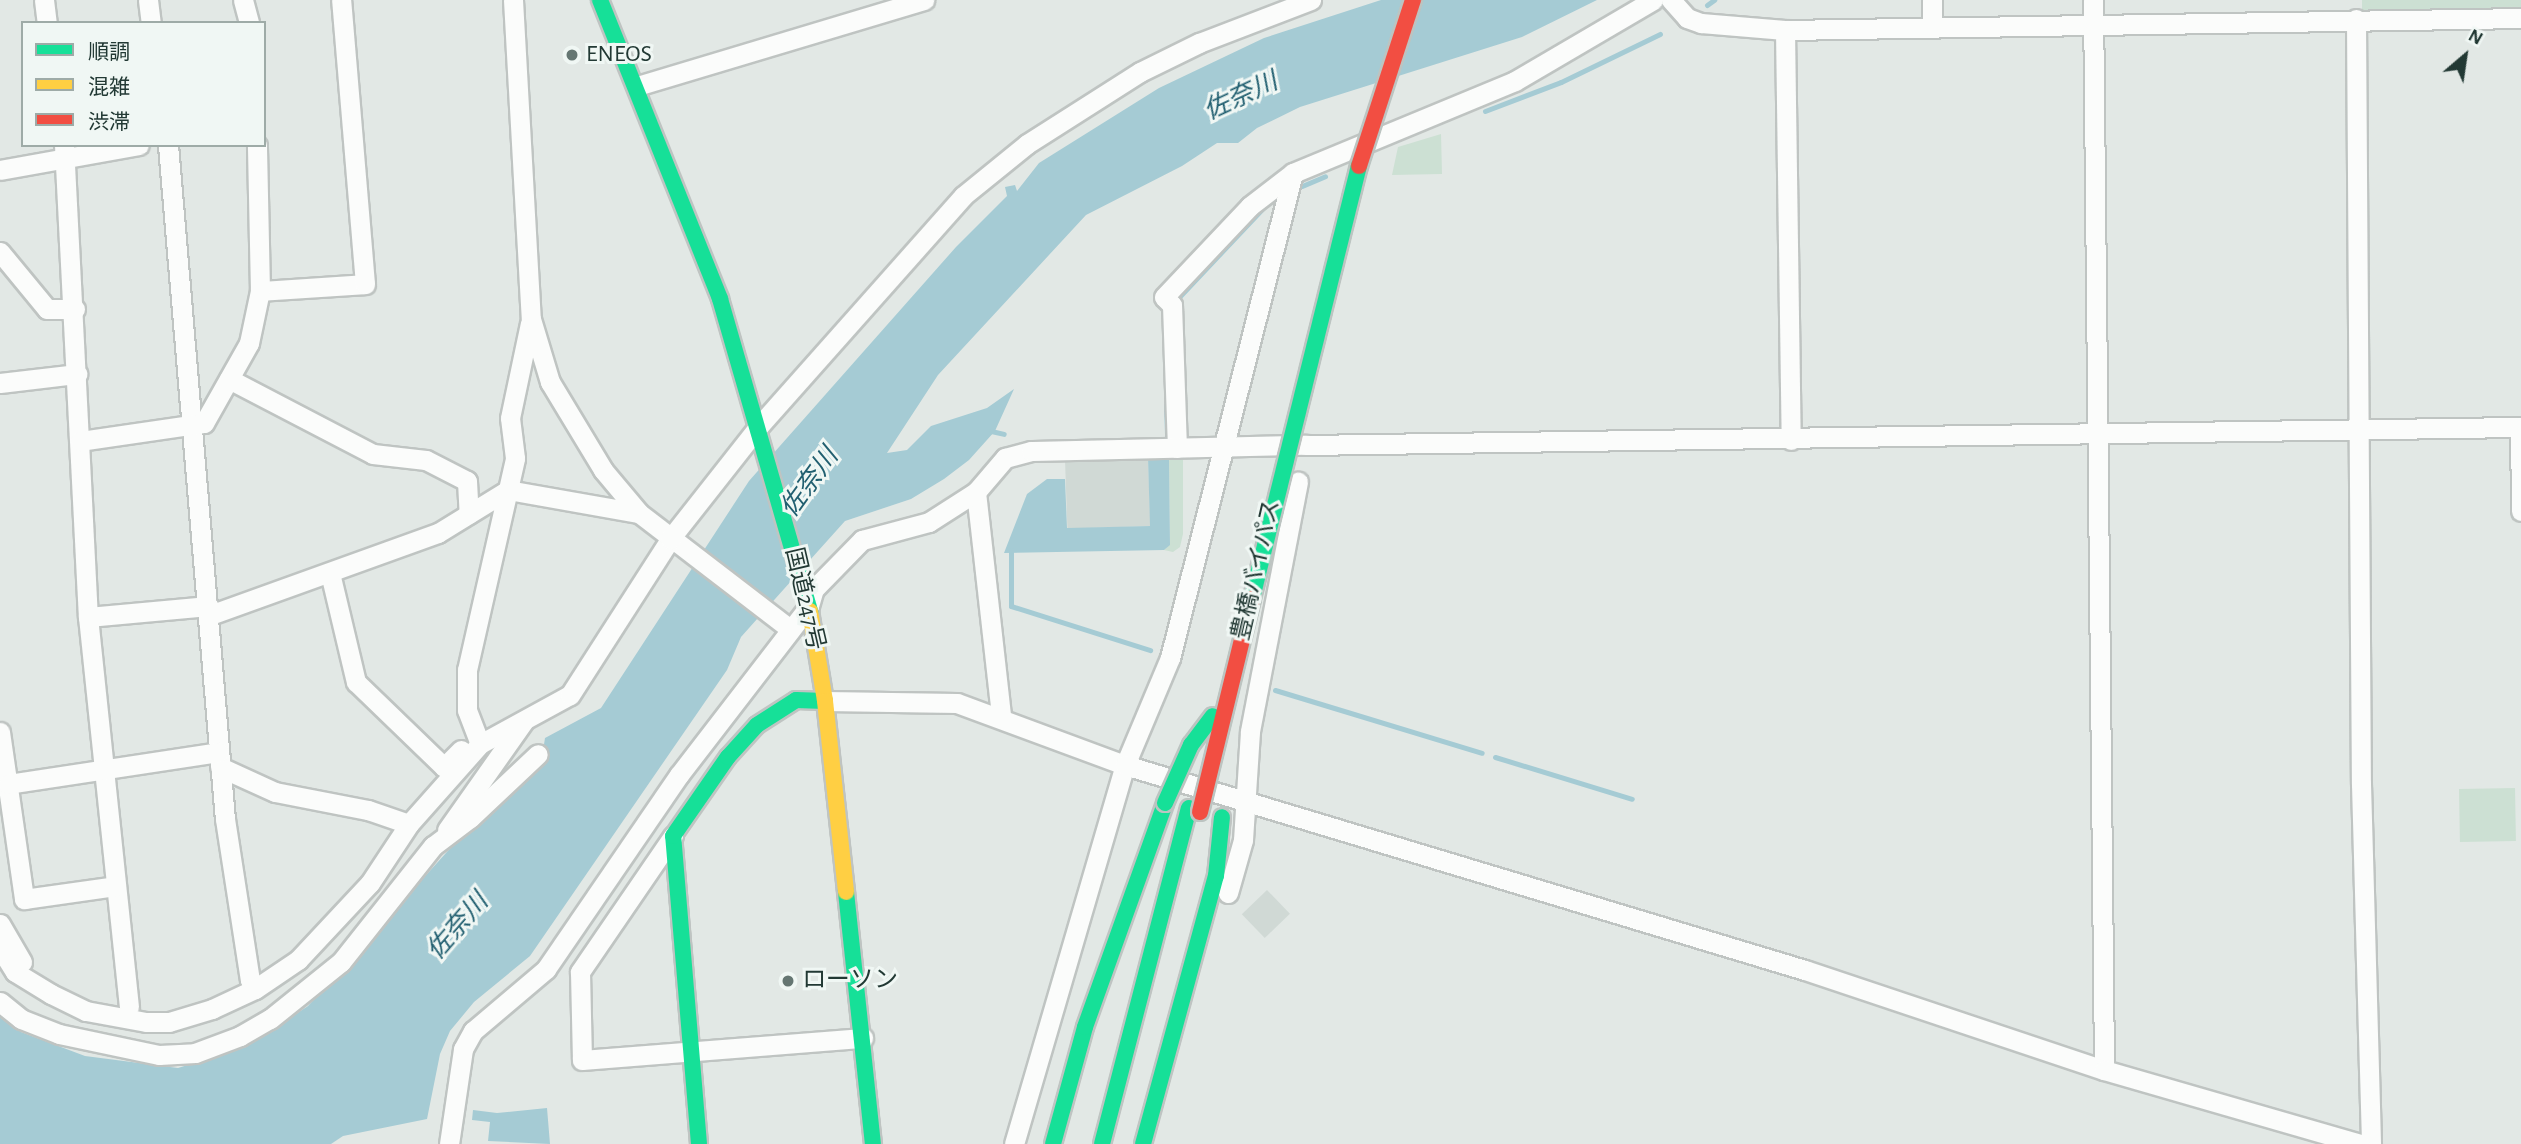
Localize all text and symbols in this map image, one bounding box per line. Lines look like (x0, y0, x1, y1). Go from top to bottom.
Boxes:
legend (21, 21, 266, 147)
north arrow (2430, 21, 2500, 91)
text: N (2465, 26, 2486, 49)
place label: ENEOS (586, 41, 652, 69)
text: 順調 (88, 42, 130, 63)
marker: ENEOS (564, 47, 580, 63)
water label: 佐奈川 (1199, 66, 1283, 128)
text: 混雑 (88, 77, 130, 98)
text: 渋滞 (88, 112, 130, 133)
water label: 佐奈川 (774, 442, 846, 524)
street label: 豊橋バイパス (1227, 497, 1287, 643)
street label: 国道247号 (778, 545, 830, 653)
water label: 佐奈川 (421, 887, 495, 967)
place label: ローソン (802, 967, 898, 995)
marker: ローソン (780, 973, 796, 989)

